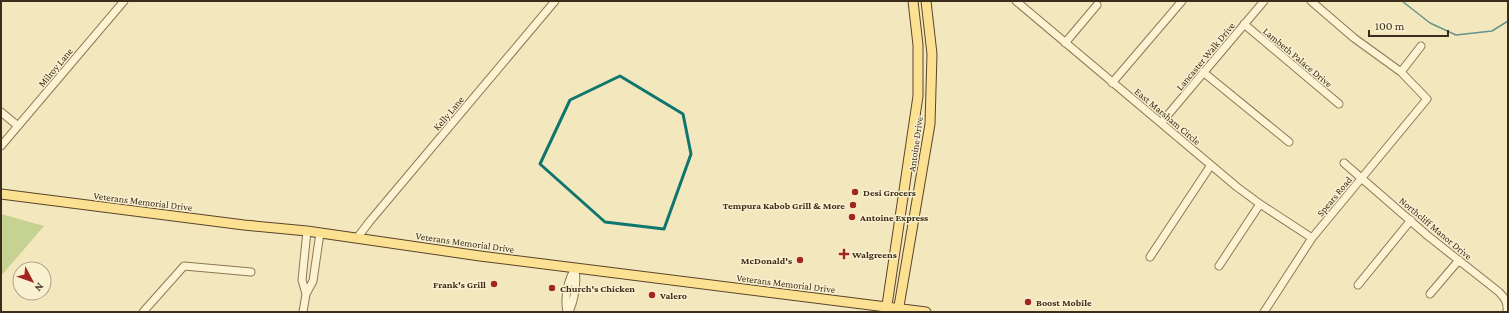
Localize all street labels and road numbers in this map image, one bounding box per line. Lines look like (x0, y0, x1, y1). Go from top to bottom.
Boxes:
street label: Lancaster Walk Drive (1174, 20, 1237, 92)
street label: Lambeth Palace Drive (1261, 25, 1335, 90)
street label: Milroy Lane (36, 45, 75, 89)
street label: East Marsham Circle (1133, 86, 1203, 147)
street label: Kelly Lane (431, 94, 466, 133)
street label: Antoine Drive (906, 115, 925, 172)
street label: Spears Road (1315, 174, 1355, 218)
street label: Veterans Memorial Drive (93, 190, 193, 213)
street label: Northcliff Manor Drive (1397, 195, 1475, 262)
street label: Veterans Memorial Drive (415, 230, 515, 255)
street label: Veterans Memorial Drive (736, 272, 836, 295)

